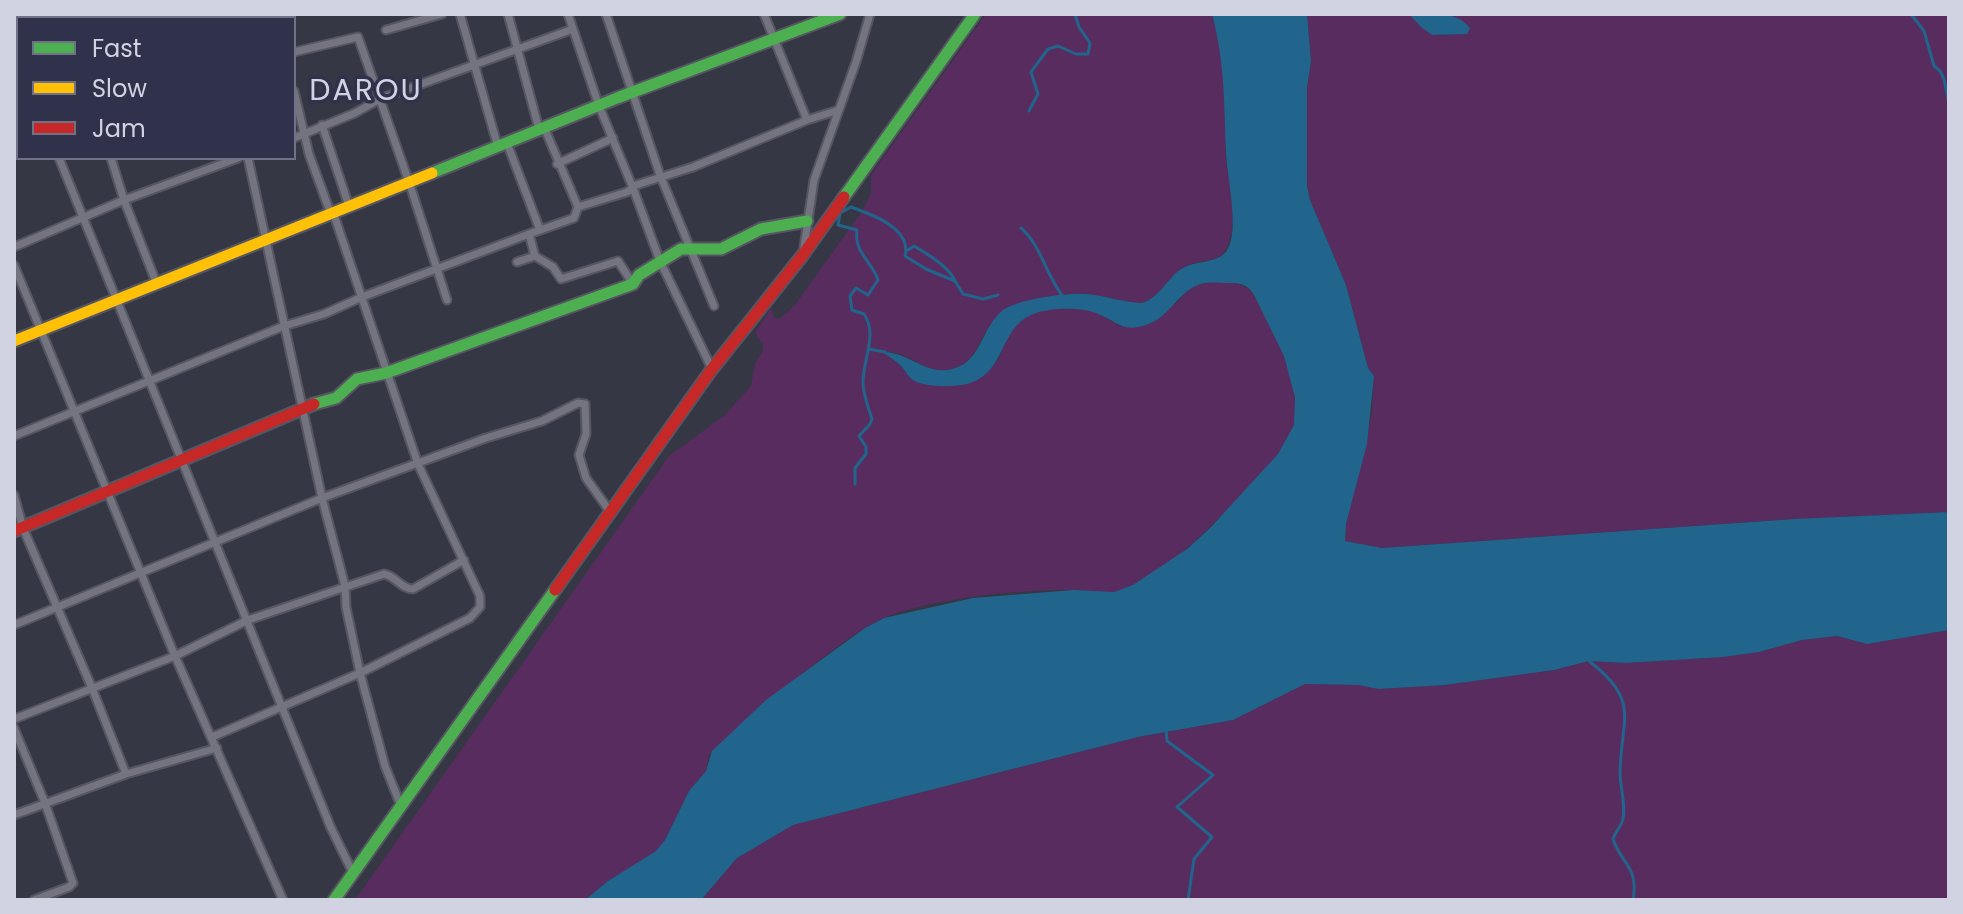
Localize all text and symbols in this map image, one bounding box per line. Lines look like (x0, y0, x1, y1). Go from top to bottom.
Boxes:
legend (16, 16, 296, 160)
text: Fast (92, 32, 142, 65)
text: Slow (92, 72, 147, 105)
district label: DAROU (309, 74, 423, 110)
text: Jam (92, 112, 146, 145)

